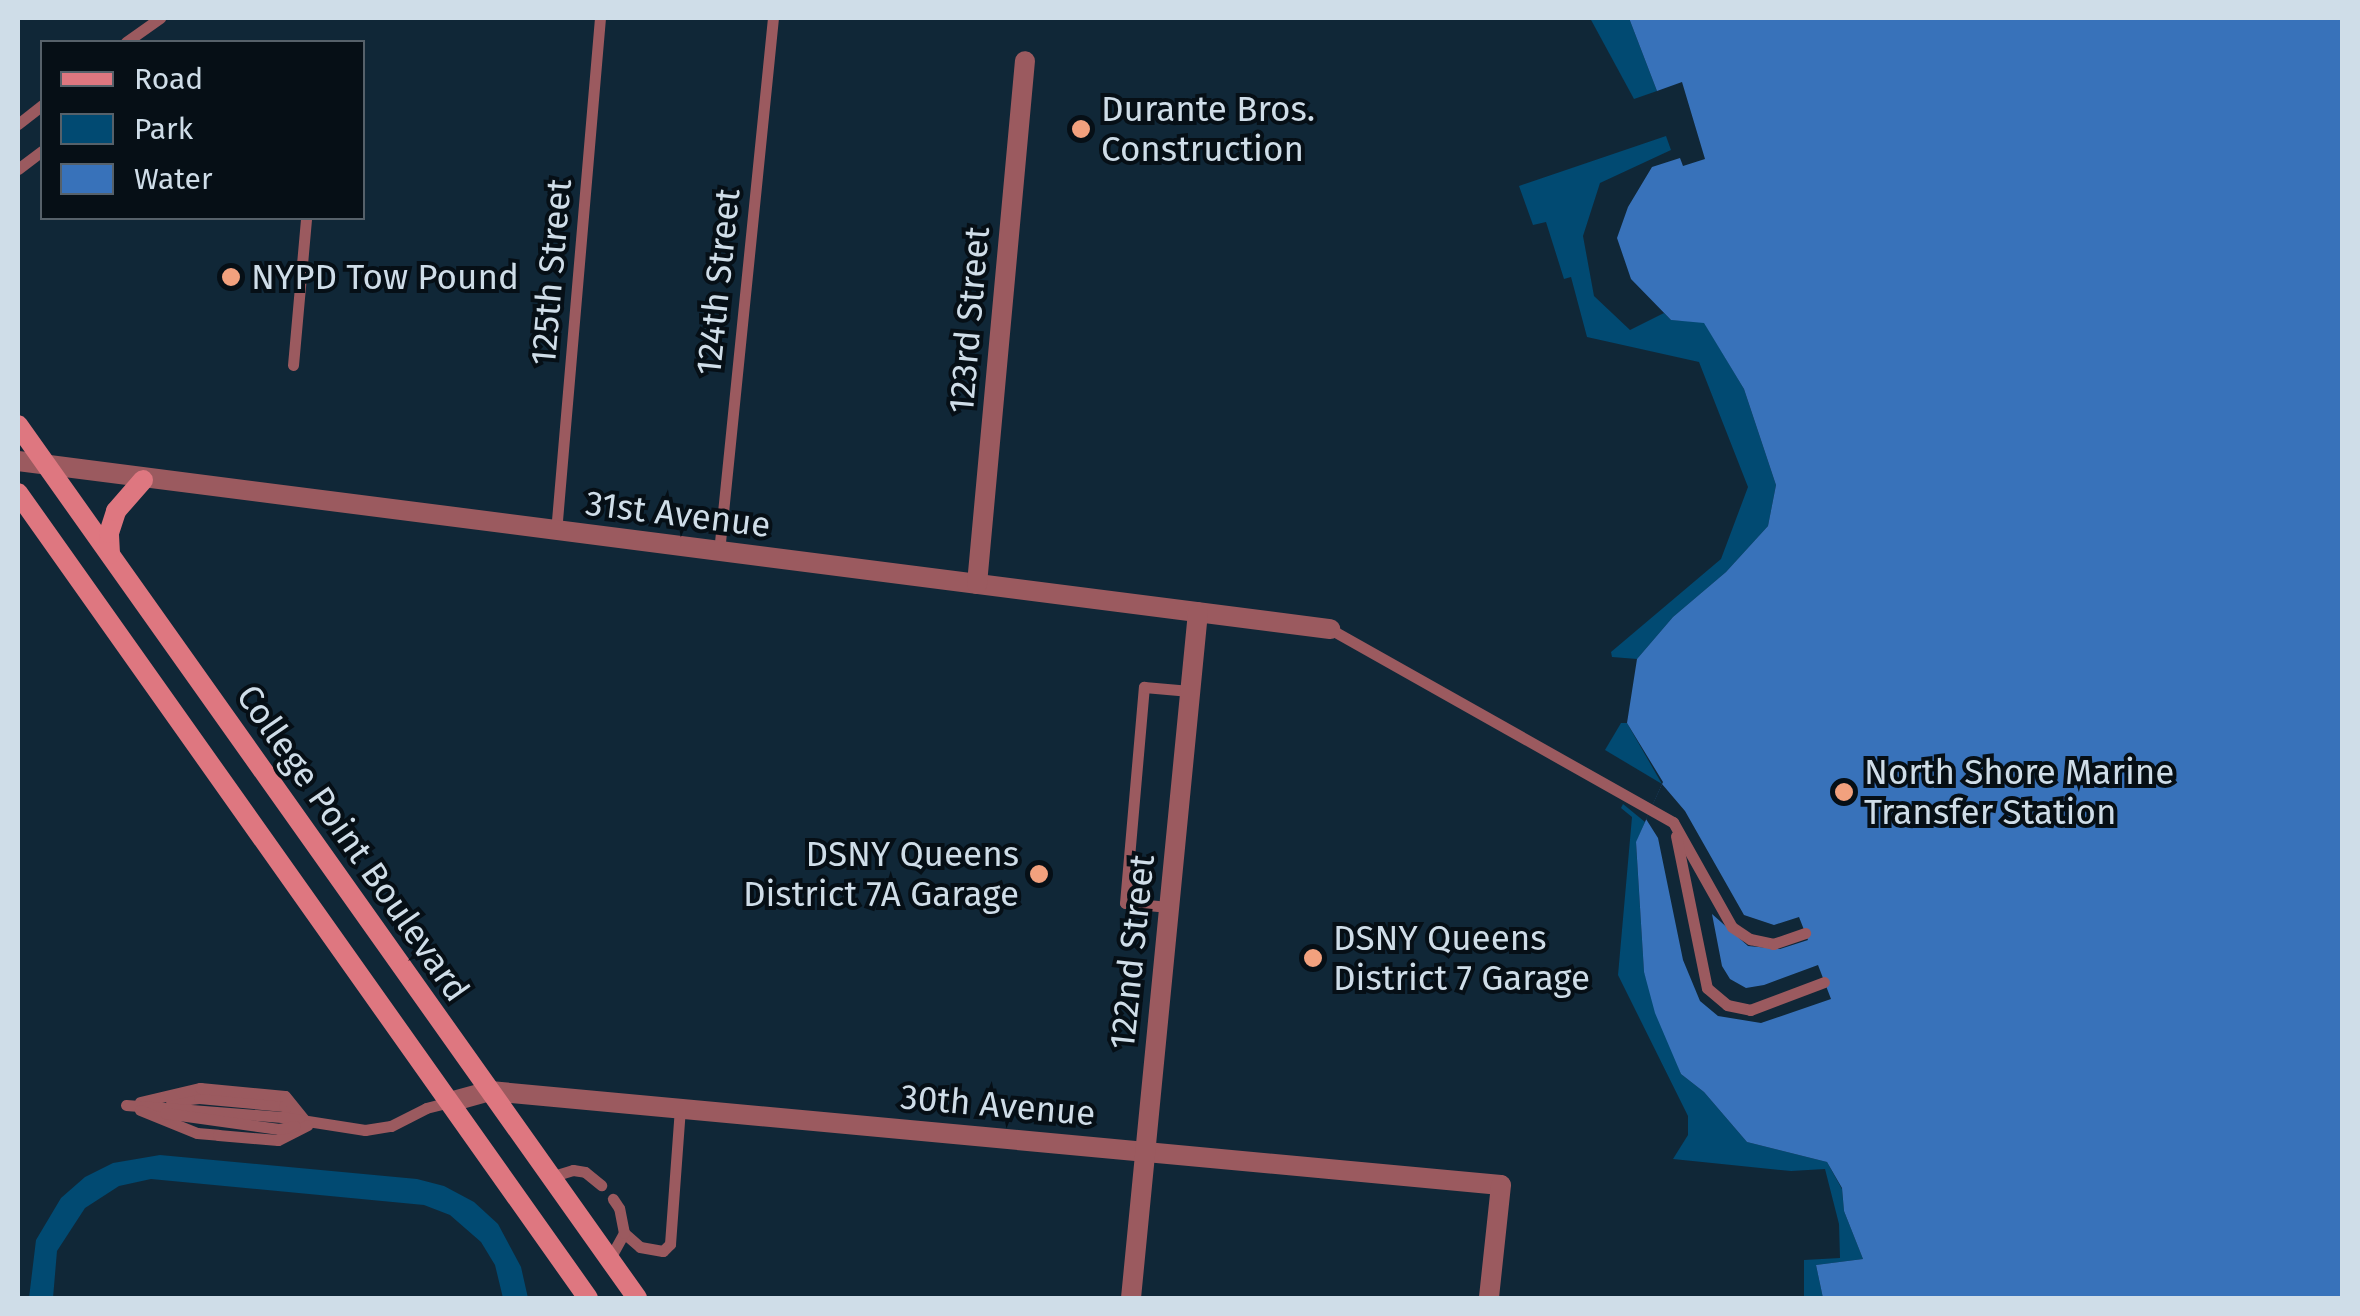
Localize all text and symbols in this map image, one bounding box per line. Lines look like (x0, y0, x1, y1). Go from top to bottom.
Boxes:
legend (40, 40, 365, 220)
text: Road (134, 61, 203, 97)
place label: Durante Bros. Construction (1101, 88, 1315, 170)
text: Park (134, 111, 193, 147)
marker: Durante Bros. Construction (1070, 118, 1092, 140)
text: Water (134, 161, 213, 197)
street label: 125th Street (522, 177, 580, 367)
street label: 124th Street (687, 187, 749, 377)
street label: 123rd Street (940, 225, 998, 415)
place label: NYPD Tow Pound (251, 256, 519, 298)
marker: NYPD Tow Pound (220, 266, 242, 288)
street label: 31st Avenue (583, 482, 773, 546)
street label: College Point Boulevard (228, 677, 478, 1009)
place label: North Shore Marine Transfer Station (1864, 751, 2174, 833)
marker: North Shore Marine Transfer Station (1833, 781, 1855, 803)
place label: DSNY Queens District 7A Garage (743, 833, 1019, 915)
street label: 122nd Street (1101, 853, 1163, 1051)
marker: DSNY Queens District 7A Garage (1028, 863, 1050, 885)
place label: DSNY Queens District 7 Garage (1333, 917, 1590, 999)
marker: DSNY Queens District 7 Garage (1302, 947, 1324, 969)
street label: 30th Avenue (899, 1076, 1097, 1134)

